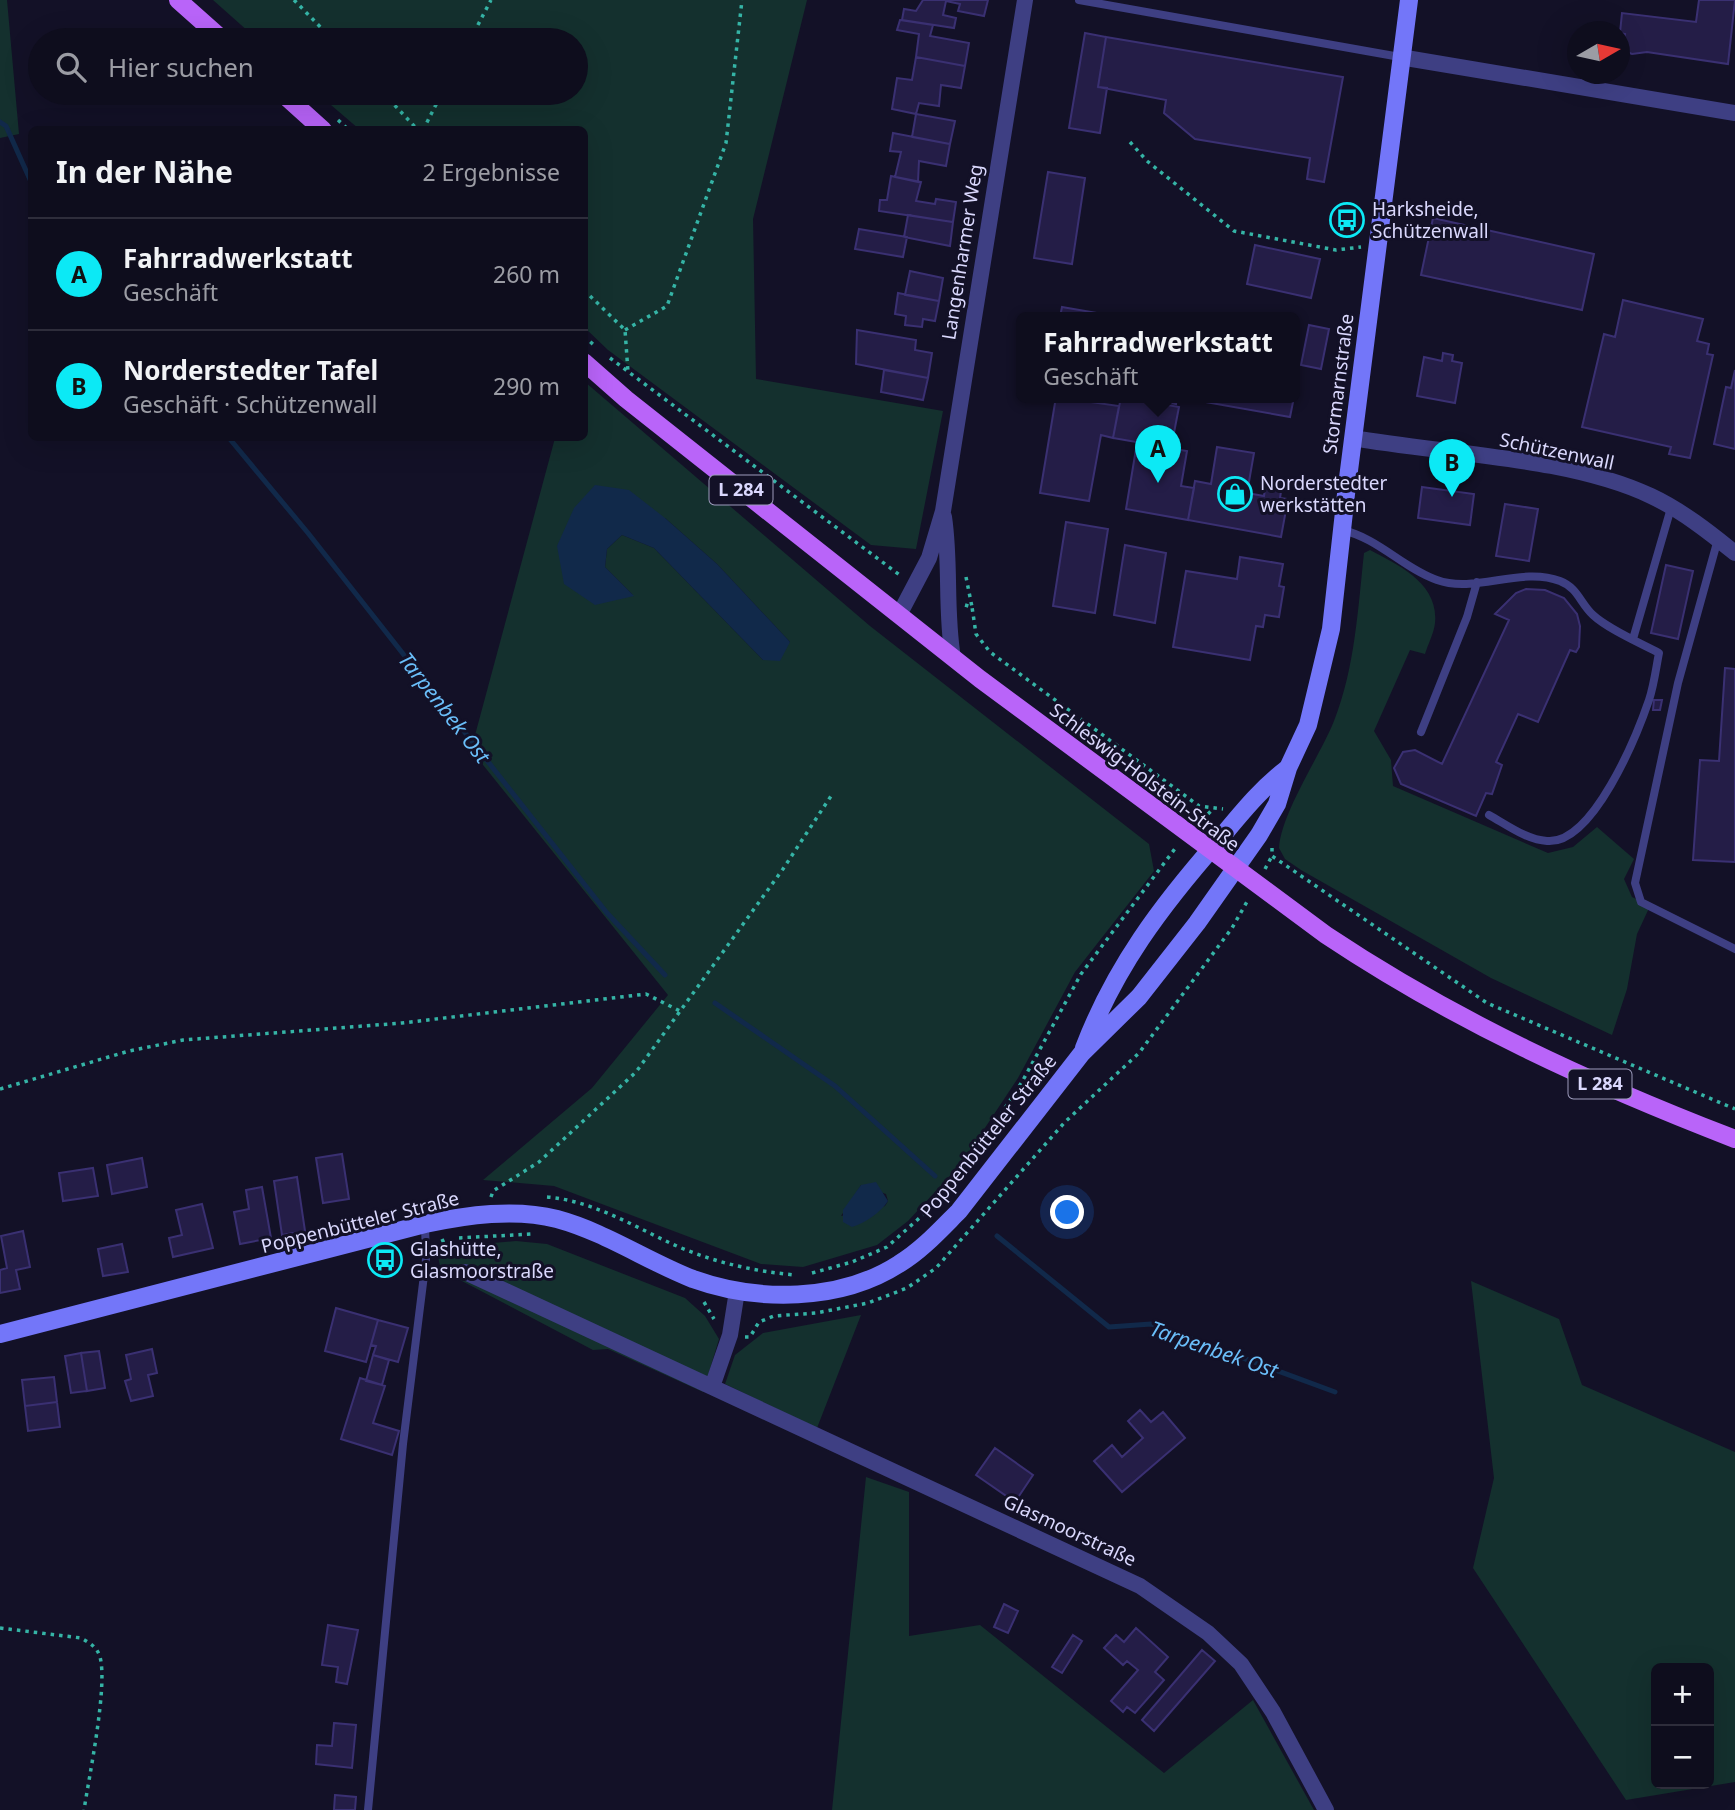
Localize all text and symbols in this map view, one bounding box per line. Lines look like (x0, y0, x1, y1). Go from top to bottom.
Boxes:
north arrow (1567, 21, 1630, 84)
search box (28, 28, 588, 105)
icon: search (52, 48, 90, 86)
text: Hier suchen (108, 49, 254, 85)
text: In der Nähe (56, 151, 233, 192)
text: 2 Ergebnisse (422, 156, 560, 188)
street label: Langenharmer Weg (935, 162, 989, 342)
place label: Harksheide, Schützenwall (1372, 196, 1489, 244)
bus stop icon: Harksheide, Schützenwall (1328, 201, 1366, 239)
text: Fahrradwerkstatt (123, 240, 352, 276)
text: A (71, 258, 87, 290)
text: 260 m (493, 258, 560, 290)
text: Geschäft (123, 276, 218, 308)
popup (1016, 312, 1300, 403)
street label: Stormarnstraße (1316, 312, 1360, 456)
text: Fahrradwerkstatt (1043, 324, 1273, 360)
text: Norderstedter Tafel (123, 352, 378, 388)
text: Geschäft (1043, 360, 1138, 392)
text: B (71, 370, 87, 402)
text: 290 m (493, 370, 560, 402)
text: Geschäft · Schützenwall (123, 388, 377, 420)
pin: A (1135, 425, 1181, 483)
street label: Schützenwall (1497, 426, 1617, 476)
pin: B (1429, 439, 1475, 497)
place label: Norderstedter werkstätten (1260, 470, 1388, 518)
shop icon: Norderstedter werkstätten (1216, 475, 1254, 513)
road number: L 284 (710, 476, 772, 504)
water label: Tarpenbek Ost (393, 646, 498, 769)
street label: Schleswig-Holstein-Straße (1045, 697, 1245, 857)
street label: Poppenbütteler Straße (914, 1049, 1062, 1223)
road number: L 284 (1568, 1070, 1632, 1098)
street label: Poppenbütteler Straße (258, 1185, 462, 1259)
your location (1050, 1195, 1084, 1229)
place label: Glashütte, Glasmoorstraße (410, 1236, 554, 1284)
bus stop icon: Glashütte, Glasmoorstraße (366, 1241, 404, 1279)
water label: Tarpenbek Ost (1147, 1314, 1283, 1384)
street label: Glasmoorstraße (999, 1488, 1141, 1572)
map controls (1651, 1663, 1714, 1789)
button: + (1651, 1663, 1714, 1726)
button: − (1651, 1726, 1714, 1789)

